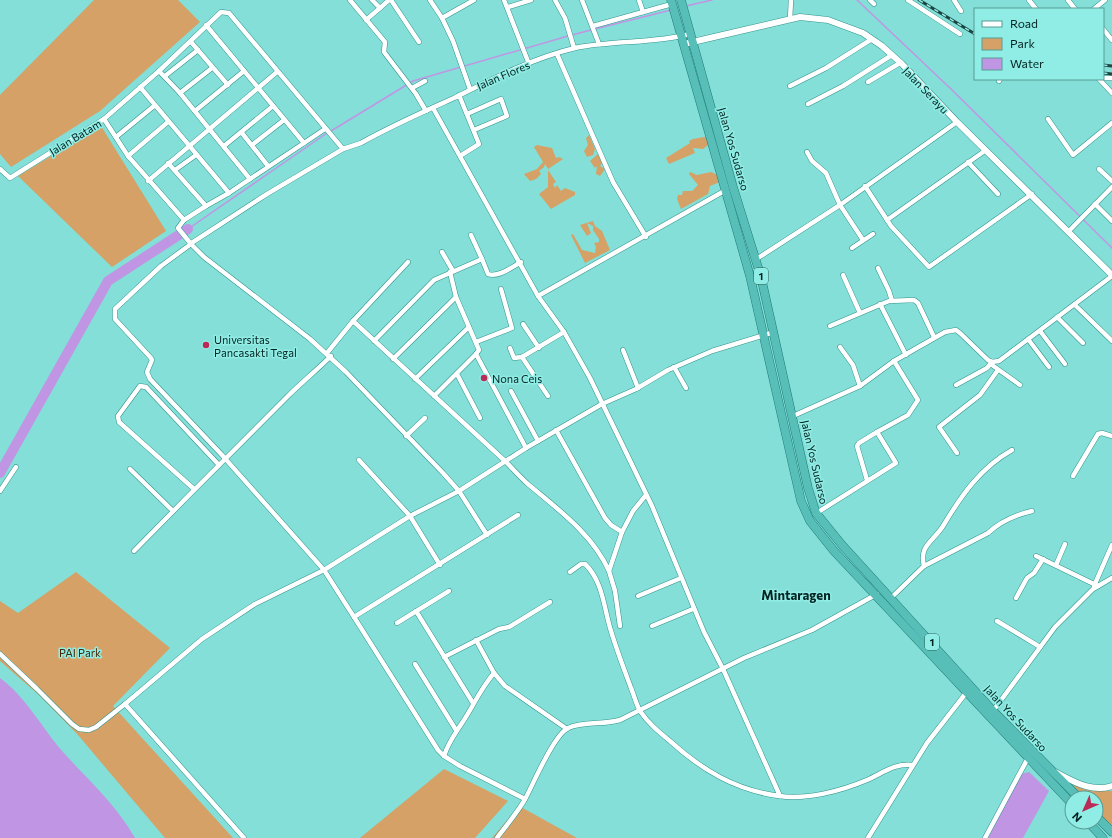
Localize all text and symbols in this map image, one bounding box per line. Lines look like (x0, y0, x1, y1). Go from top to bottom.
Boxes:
legend (974, 8, 1104, 80)
text: Road (1010, 16, 1038, 30)
text: Park (1010, 36, 1036, 50)
text: Water (1010, 56, 1044, 70)
street label: Jalan Flores (474, 58, 532, 93)
street label: Jalan Serayu (900, 64, 951, 117)
street label: Jalan Yos Sudarso (715, 106, 752, 193)
street label: Jalan Batam (47, 116, 104, 159)
road number: 1 (754, 268, 768, 284)
place label: Universitas Pancasakti Tegal (214, 333, 297, 359)
marker: Universitas Pancasakti Tegal (201, 340, 211, 350)
place label: Nona Ceis (492, 372, 542, 385)
marker: Nona Ceis (479, 373, 489, 383)
street label: Jalan Yos Sudarso (798, 419, 831, 506)
district label: Mintaragen (761, 587, 831, 603)
road number: 1 (925, 634, 939, 650)
park label: PAI Park (59, 646, 101, 659)
street label: Jalan Yos Sudarso (981, 682, 1050, 755)
north arrow (1064, 790, 1104, 830)
text: N (1069, 810, 1084, 825)

